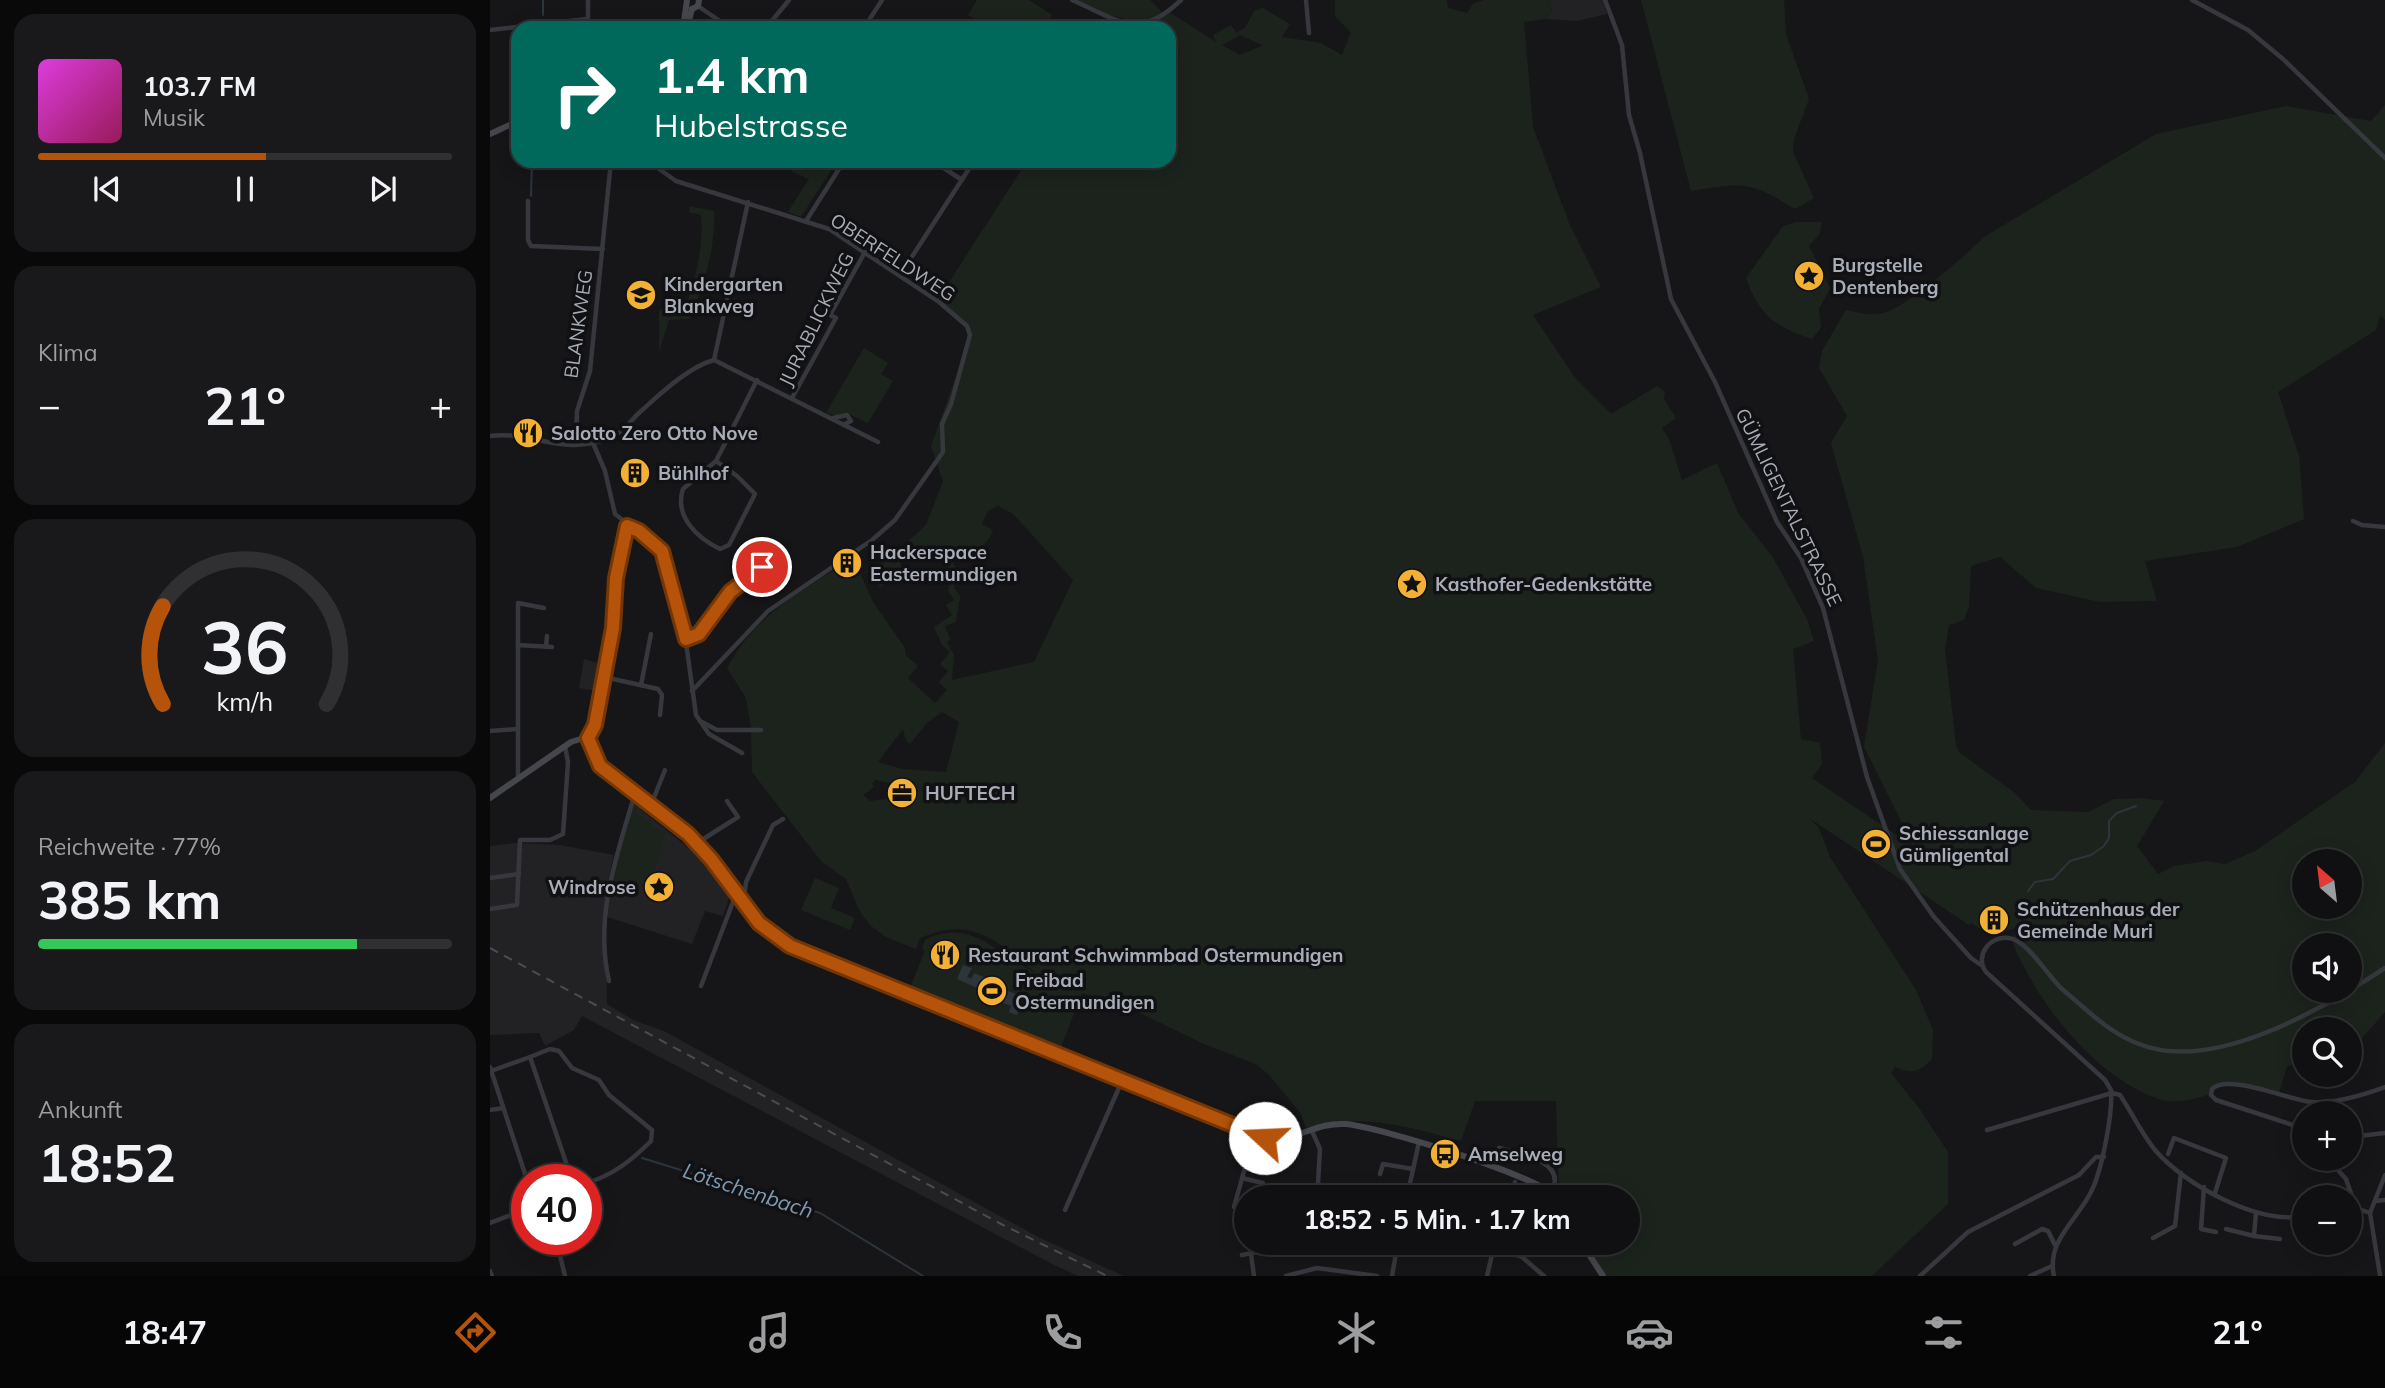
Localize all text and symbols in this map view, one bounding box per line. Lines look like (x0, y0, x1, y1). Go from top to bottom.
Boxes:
text: 1.4 km (654, 44, 809, 105)
icon: right (539, 49, 630, 140)
text: 103.7 FM (143, 70, 256, 103)
text: Musik (143, 103, 205, 132)
text: Hubelstrasse (654, 105, 848, 145)
icon: previous (88, 170, 126, 208)
icon: pause (226, 170, 264, 208)
icon: next (364, 170, 402, 208)
street label: OBERFELDWEG (826, 208, 960, 306)
street label: JURABLICKWEG (773, 248, 859, 390)
place label: Burgstelle Dentenberg (1832, 253, 1939, 299)
place icon: Burgstelle Dentenberg (1792, 259, 1826, 293)
street label: BLANKWEG (559, 268, 597, 380)
place label: Kindergarten Blankweg (664, 272, 783, 318)
school or university icon: Kindergarten Blankweg (624, 278, 658, 312)
text: Klima (38, 338, 98, 367)
text: 21° (204, 373, 286, 438)
text: − (38, 381, 61, 429)
text: + (429, 381, 452, 429)
street label: GÜMLIGENTALSTRASSE (1731, 404, 1847, 610)
restaurant icon: Salotto Zero Otto Nove (511, 416, 545, 450)
place label: Salotto Zero Otto Nove (551, 421, 758, 445)
building icon: Bühlhof (618, 456, 652, 490)
place label: Bühlhof (658, 461, 729, 485)
pin (732, 537, 792, 597)
place label: Hackerspace Eastermundigen (870, 540, 1018, 586)
building icon: Hackerspace Eastermundigen (830, 546, 864, 580)
icon: arrive (743, 548, 781, 586)
place icon: Kasthofer-Gedenkstätte (1395, 567, 1429, 601)
place label: Kasthofer-Gedenkstätte (1435, 572, 1652, 596)
text: 36 (201, 601, 289, 692)
text: km/h (217, 686, 273, 717)
office icon: HUFTECH (885, 776, 919, 810)
place label: HUFTECH (925, 781, 1016, 805)
place label: Schiessanlage Gümligental (1899, 821, 2029, 867)
sports icon: Schiessanlage Gümligental (1859, 827, 1893, 861)
text: Reichweite · 77% (38, 832, 221, 861)
north arrow (2292, 849, 2362, 919)
map controls (2292, 849, 2362, 1255)
text: 385 km (38, 867, 221, 932)
place icon: Windrose (642, 870, 676, 904)
place label: Windrose (548, 875, 636, 899)
place label: Schützenhaus der Gemeinde Muri (2017, 897, 2180, 943)
building icon: Schützenhaus der Gemeinde Muri (1977, 903, 2011, 937)
button: sound (2292, 933, 2362, 1003)
restaurant icon: Restaurant Schwimmbad Ostermundigen (928, 938, 962, 972)
place label: Restaurant Schwimmbad Ostermundigen (968, 943, 1344, 967)
place label: Freibad Ostermundigen (1015, 968, 1155, 1014)
sports icon: Freibad Ostermundigen (975, 974, 1009, 1008)
button: search (2292, 1017, 2362, 1087)
text: Ankunft (38, 1095, 122, 1124)
position arrow (1228, 1101, 1302, 1175)
button: + (2292, 1101, 2362, 1171)
text: 18:52 (38, 1130, 176, 1195)
bus stop icon: Amselweg (1428, 1137, 1462, 1171)
place label: Amselweg (1468, 1142, 1563, 1166)
water label: Lötschenbach (680, 1157, 817, 1223)
speed limit sign: 40 (511, 1164, 602, 1255)
button: − (2292, 1185, 2362, 1255)
text: 18:52 · 5 Min. · 1.7 km (1303, 1203, 1571, 1236)
icon: directions (451, 1308, 500, 1357)
icon: music (745, 1308, 794, 1357)
icon: phone (1038, 1308, 1087, 1357)
icon: climate (1332, 1308, 1381, 1357)
icon: car (1625, 1308, 1674, 1357)
icon: filters (1919, 1308, 1968, 1357)
text: 18:47 (122, 1312, 207, 1352)
text: 21° (2212, 1312, 2263, 1352)

